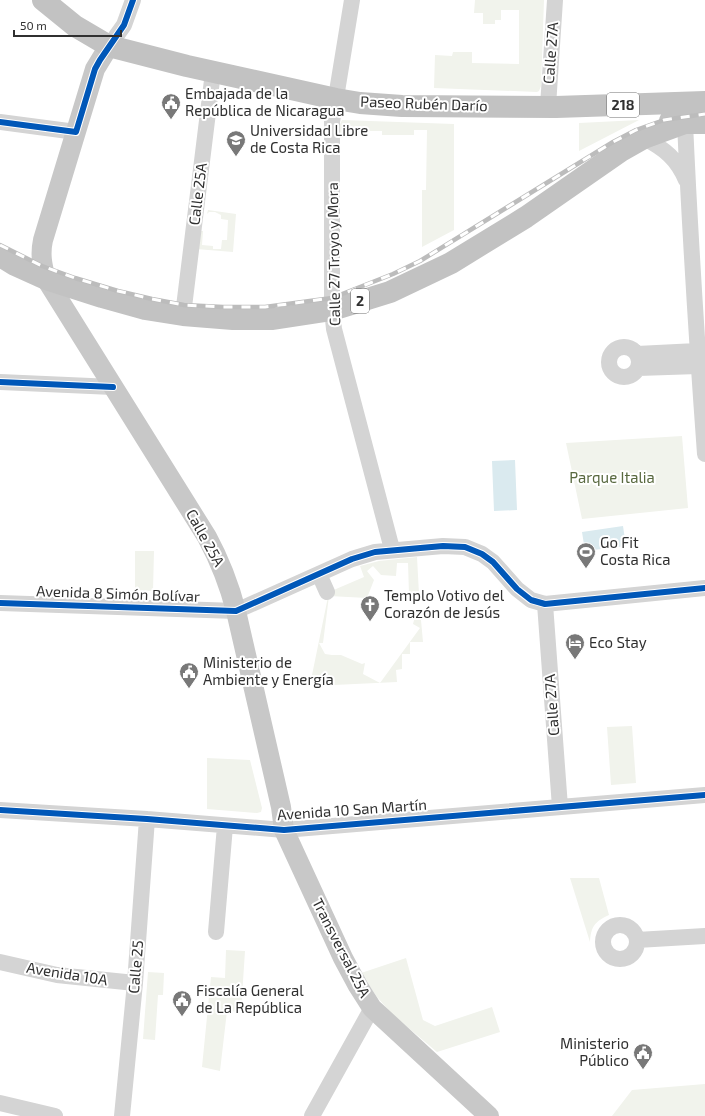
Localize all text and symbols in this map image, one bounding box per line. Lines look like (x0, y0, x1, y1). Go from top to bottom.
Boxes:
scale bar (14, 12, 121, 38)
text: 50 m (20, 18, 47, 32)
street label: Calle 27A (539, 21, 561, 84)
place label: Embajada de la República de Nicaragua (185, 84, 344, 119)
public building icon: Embajada de la República de Nicaragua (160, 92, 182, 120)
street label: Paseo Rubén Darío (360, 92, 488, 114)
road number: 218 (607, 93, 639, 117)
place label: Universidad Libre de Costa Rica (250, 121, 368, 156)
school or university icon: Universidad Libre de Costa Rica (225, 129, 247, 157)
street label: Calle 25A (184, 161, 210, 226)
street label: Calle 27 Troyo y Mora (323, 182, 343, 326)
road number: 2 (351, 289, 369, 313)
park label: Parque Italia (569, 468, 655, 486)
street label: Calle 25A (183, 506, 229, 570)
place label: Go Fit Costa Rica (600, 533, 671, 568)
sports icon: Go Fit Costa Rica (575, 541, 597, 569)
street label: Avenida 8 Simón Bolívar (36, 581, 200, 605)
place label: Templo Votivo del Corazón de Jesús (384, 586, 505, 621)
church icon: Templo Votivo del Corazón de Jesús (359, 594, 381, 622)
hotel icon: Eco Stay (564, 632, 586, 660)
place label: Eco Stay (589, 633, 647, 651)
place label: Ministerio de Ambiente y Energía (203, 653, 334, 688)
public building icon: Ministerio de Ambiente y Energía (178, 661, 200, 689)
street label: Calle 27A (540, 673, 562, 737)
street label: Avenida 10 San Martín (276, 795, 427, 823)
street label: Transversal 25A (309, 895, 375, 1001)
street label: Calle 25 (124, 939, 146, 994)
street label: Avenida 10A (25, 958, 110, 988)
place label: Fiscalía General de La República (196, 981, 304, 1016)
public building icon: Fiscalía General de La República (171, 989, 193, 1017)
place label: Ministerio Público (560, 1034, 629, 1069)
public building icon: Ministerio Público (632, 1042, 654, 1070)

